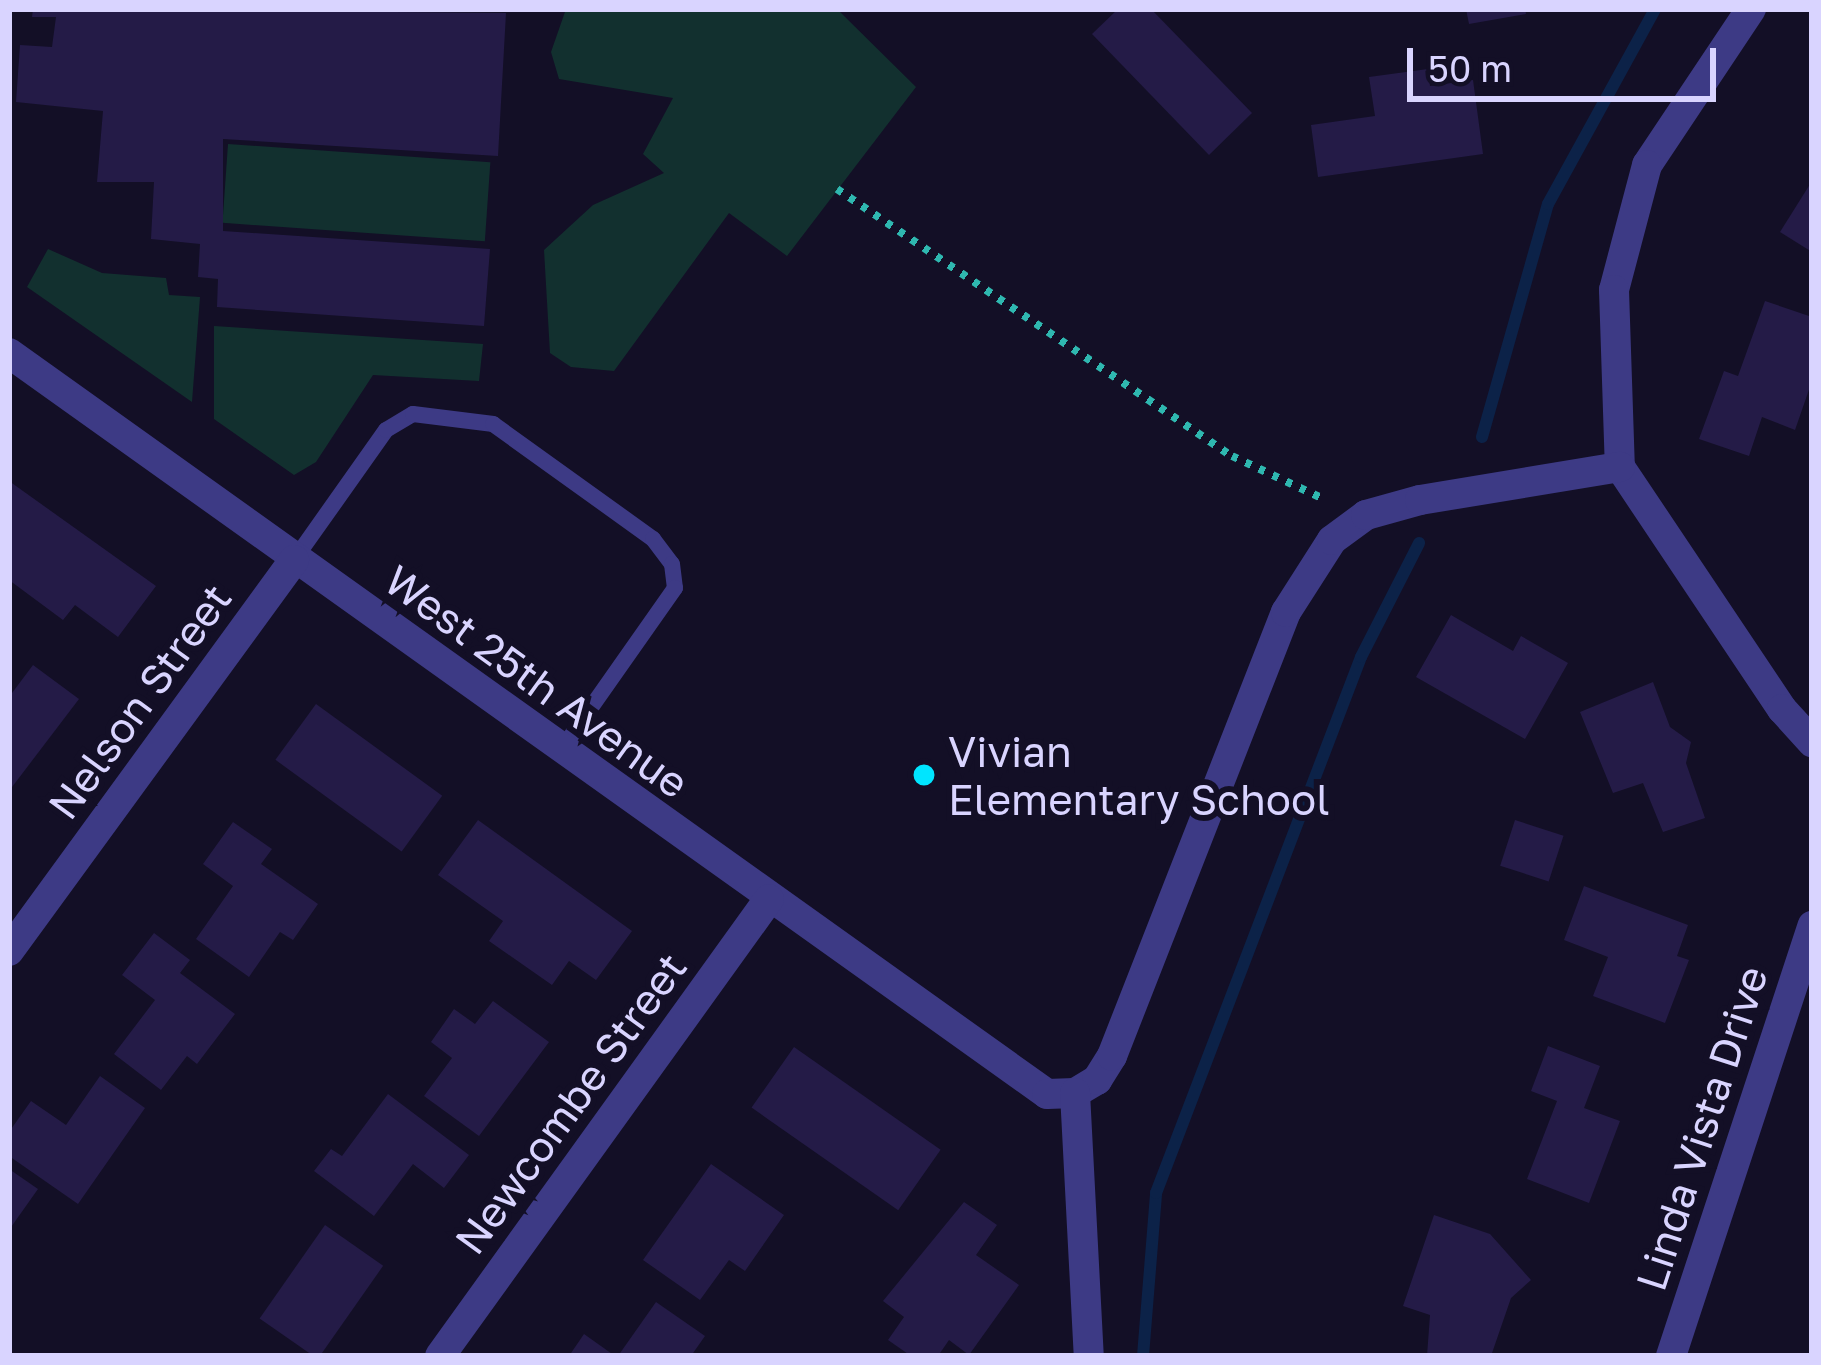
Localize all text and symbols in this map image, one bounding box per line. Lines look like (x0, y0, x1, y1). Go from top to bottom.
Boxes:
scale bar (1413, 24, 1722, 98)
text: 50 m (1428, 47, 1512, 90)
street label: West 25th Avenue (375, 554, 699, 808)
street label: Nelson Street (37, 574, 241, 828)
place label: Vivian Elementary School (948, 726, 1330, 825)
marker: Vivian Elementary School (911, 762, 937, 788)
street label: Newcombe Street (444, 943, 696, 1263)
street label: Linda Vista Drive (1625, 960, 1777, 1296)

